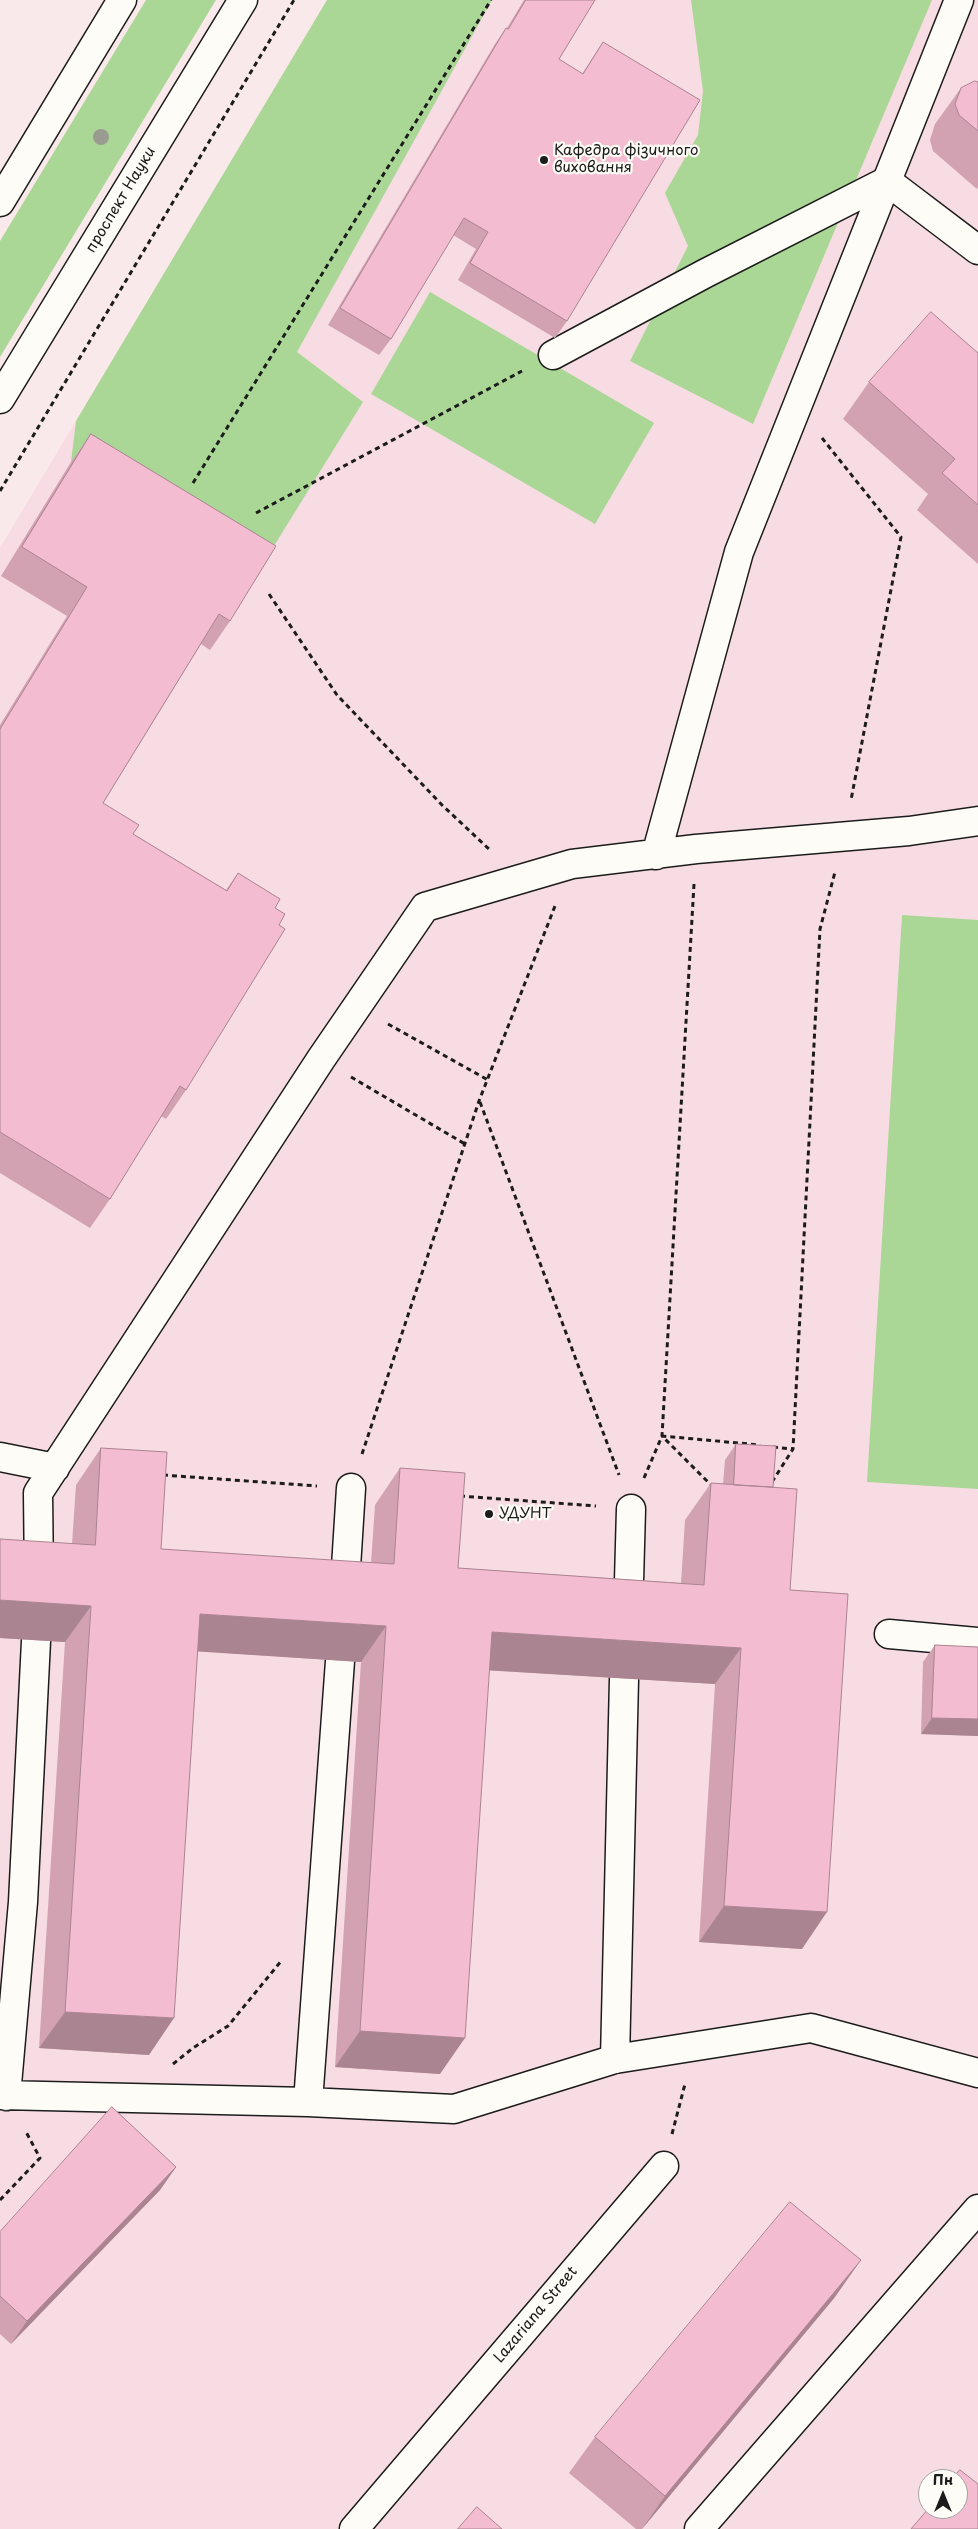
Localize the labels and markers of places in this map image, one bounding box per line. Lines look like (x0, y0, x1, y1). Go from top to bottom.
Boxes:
place label: Кафедра фізичного виховання (554, 142, 699, 177)
marker: Кафедра фізичного виховання (538, 154, 550, 166)
place label: УДУНТ (499, 1505, 552, 1523)
marker: УДУНТ (483, 1508, 495, 1520)

